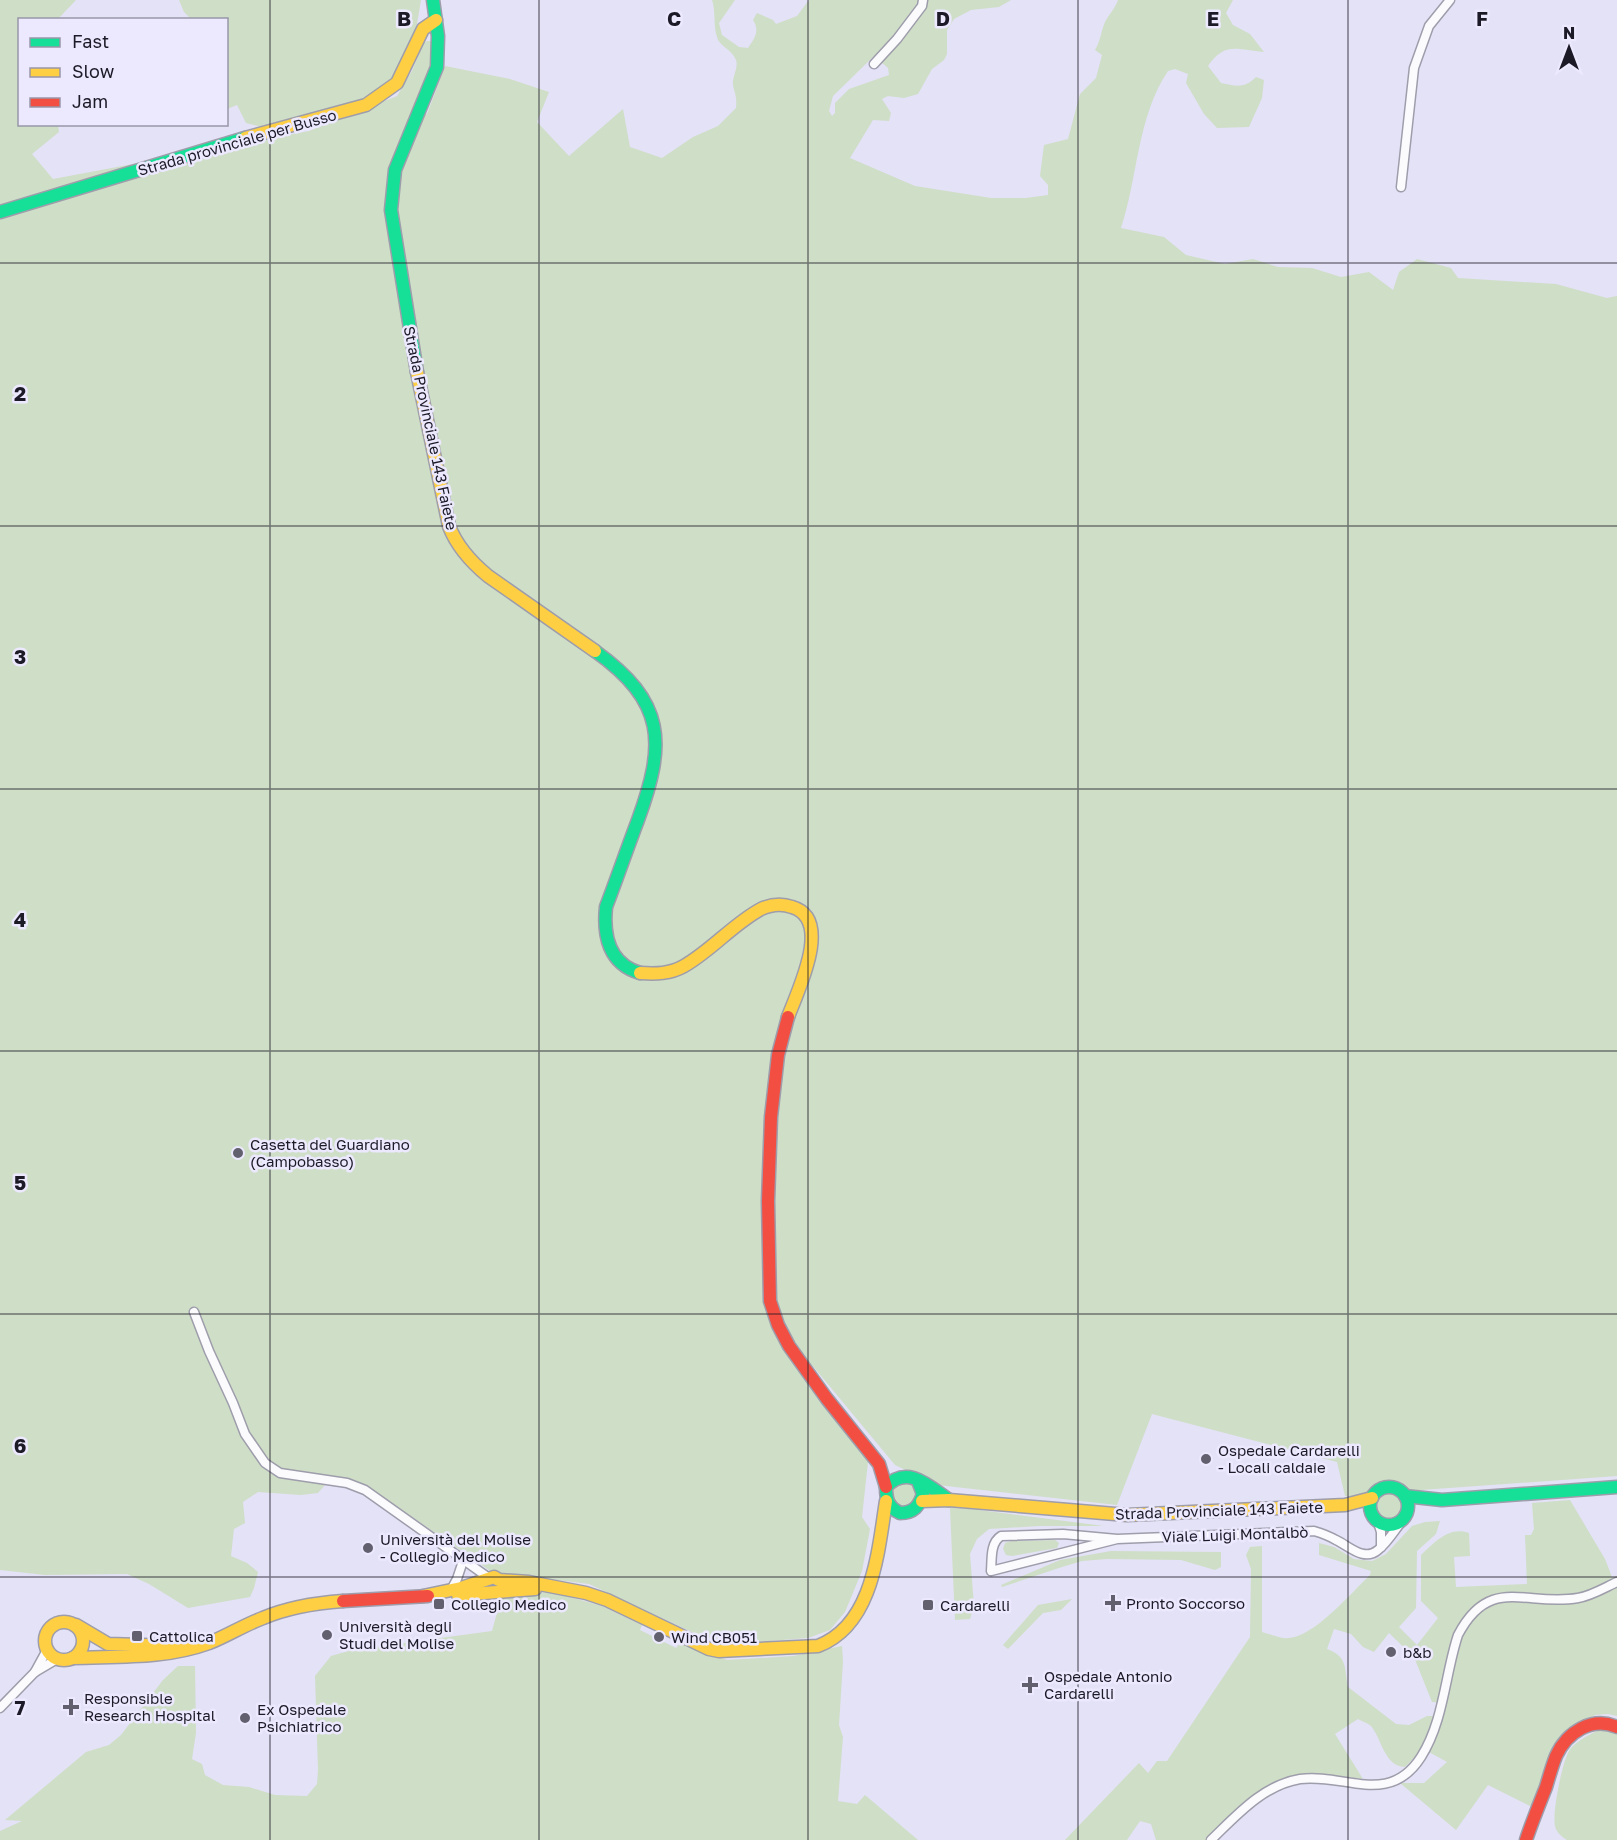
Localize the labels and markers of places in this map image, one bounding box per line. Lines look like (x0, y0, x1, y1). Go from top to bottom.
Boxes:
place label: Casetta del Guardiano (Campobasso) (250, 1135, 410, 1170)
marker: Casetta del Guardiano (Campobasso) (231, 1146, 245, 1160)
place label: Ospedale Cardarelli - Locali caldaie (1218, 1441, 1360, 1476)
marker: Ospedale Cardarelli - Locali caldaie (1199, 1452, 1213, 1466)
place label: Università del Molise - Collegio Medico (380, 1530, 531, 1565)
marker: Università del Molise - Collegio Medico (361, 1541, 375, 1555)
marker: Pronto Soccorso (1104, 1594, 1122, 1612)
place label: Pronto Soccorso (1126, 1594, 1245, 1612)
place label: Collegio Medico (451, 1595, 566, 1613)
place label: Cardarelli (940, 1596, 1010, 1614)
marker: Collegio Medico (432, 1597, 446, 1611)
marker: Cardarelli (921, 1598, 935, 1612)
place label: Università degli Studi del Molise (339, 1617, 455, 1652)
place label: Cattolica (149, 1627, 214, 1645)
marker: Università degli Studi del Molise (320, 1628, 334, 1642)
place label: Wind CB051 (671, 1628, 757, 1646)
marker: Cattolica (130, 1629, 144, 1643)
marker: Wind CB051 (652, 1630, 666, 1644)
place label: b&b (1403, 1643, 1432, 1661)
marker: b&b (1384, 1645, 1398, 1659)
place label: Ospedale Antonio Cardarelli (1044, 1667, 1172, 1702)
marker: Ospedale Antonio Cardarelli (1021, 1676, 1039, 1694)
place label: Responsible Research Hospital (84, 1689, 216, 1724)
marker: Responsible Research Hospital (62, 1698, 80, 1716)
place label: Ex Ospedale Psichiatrico (257, 1700, 346, 1735)
marker: Ex Ospedale Psichiatrico (238, 1711, 252, 1725)

